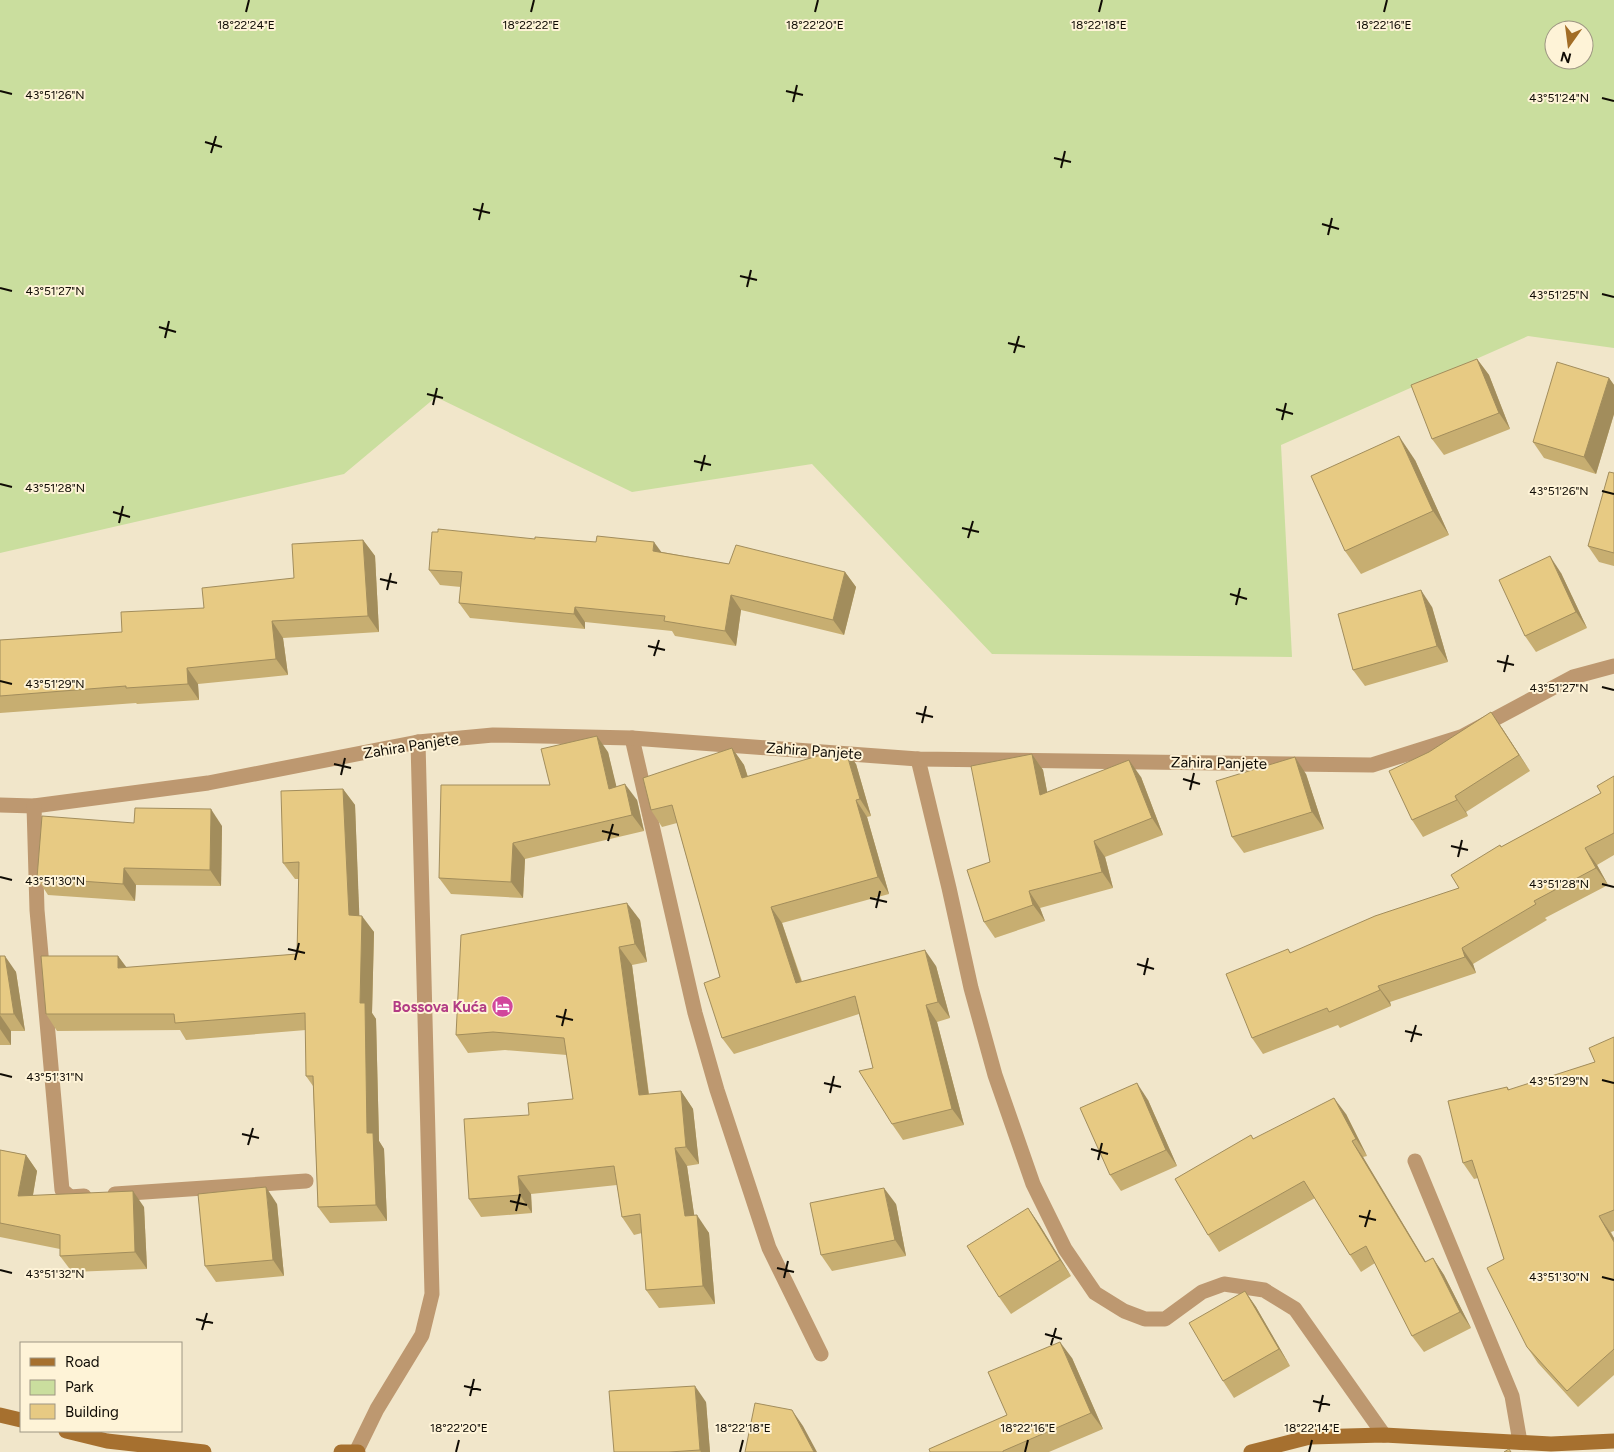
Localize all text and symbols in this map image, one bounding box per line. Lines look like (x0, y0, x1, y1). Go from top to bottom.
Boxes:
text: 18°22'24"E (217, 18, 275, 32)
text: 18°22'22"E (503, 18, 559, 32)
text: 18°22'20"E (786, 18, 844, 32)
text: 18°22'18"E (1071, 18, 1127, 32)
text: 18°22'16"E (1356, 18, 1412, 32)
north arrow (1544, 20, 1594, 70)
text: N (1559, 48, 1573, 67)
text: 43°51'26"N (25, 88, 85, 102)
text: 43°51'24"N (1529, 91, 1589, 105)
text: 43°51'27"N (26, 284, 84, 298)
text: 43°51'25"N (1529, 288, 1589, 302)
text: 43°51'28"N (25, 481, 85, 495)
text: 43°51'26"N (1529, 484, 1589, 498)
text: 43°51'29"N (25, 677, 85, 691)
text: 43°51'27"N (1530, 681, 1588, 695)
street label: Zahira Panjete (362, 730, 460, 762)
street label: Zahira Panjete (765, 739, 863, 763)
street label: Zahira Panjete (1171, 753, 1267, 773)
text: 43°51'30"N (25, 874, 85, 888)
text: 43°51'28"N (1529, 877, 1589, 891)
hotel icon: Bossova Kuća (491, 995, 515, 1019)
place label: Bossova Kuća (393, 998, 487, 1016)
text: 43°51'31"N (26, 1070, 84, 1084)
text: 43°51'29"N (1529, 1074, 1589, 1088)
text: 43°51'32"N (25, 1267, 85, 1281)
text: 43°51'30"N (1529, 1270, 1589, 1284)
legend (20, 1342, 182, 1432)
text: Road (65, 1353, 100, 1371)
text: Park (65, 1378, 94, 1396)
text: Building (65, 1403, 119, 1421)
text: 18°22'20"E (430, 1421, 488, 1435)
text: 18°22'18"E (715, 1421, 771, 1435)
text: 18°22'16"E (1000, 1421, 1056, 1435)
text: 18°22'14"E (1284, 1421, 1340, 1435)

